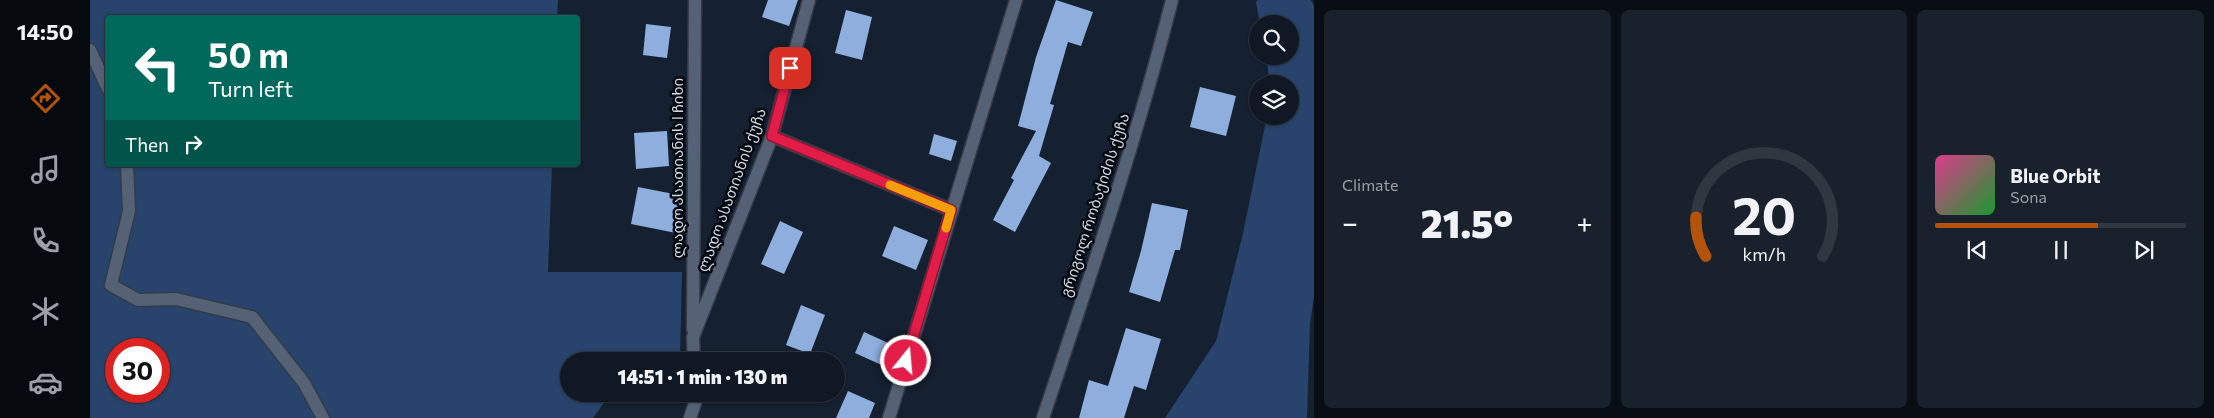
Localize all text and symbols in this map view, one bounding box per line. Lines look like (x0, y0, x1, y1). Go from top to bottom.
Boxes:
map controls (1249, 15, 1299, 125)
button: search (1249, 15, 1299, 65)
text: 14:50 (17, 18, 73, 45)
text: 50 m (208, 32, 289, 75)
icon: left (125, 35, 190, 100)
pin (769, 47, 811, 89)
icon: arrive (776, 54, 804, 82)
text: Turn left (208, 75, 293, 102)
button: layers (1249, 75, 1299, 125)
street label: ლადო ასათიანის I ჩიხი (668, 78, 687, 258)
icon: directions (28, 81, 63, 116)
street label: ლადო ასათიანის ქუჩა (693, 105, 770, 274)
street label: გრიგოლ რობაქიძის ქუჩა (1056, 110, 1133, 299)
icon: right (179, 130, 207, 158)
text: Then (125, 133, 169, 156)
icon: music (28, 152, 63, 187)
text: Blue Orbit (2010, 164, 2100, 187)
text: Climate (1342, 175, 1398, 194)
text: 20 (1732, 182, 1796, 246)
text: Sona (2010, 187, 2047, 206)
text: 21.5° (1421, 199, 1513, 246)
text: − (1342, 205, 1358, 239)
text: + (1576, 205, 1593, 239)
icon: phone (28, 223, 63, 258)
icon: previous (1963, 236, 1991, 264)
icon: pause (2047, 236, 2075, 264)
icon: next (2130, 236, 2158, 264)
text: km/h (1742, 243, 1786, 265)
icon: climate (28, 294, 63, 329)
position arrow (879, 334, 931, 386)
speed limit sign: 30 (105, 338, 170, 403)
icon: car (28, 365, 63, 400)
text: 14:51 · 1 min · 130 m (618, 365, 787, 388)

